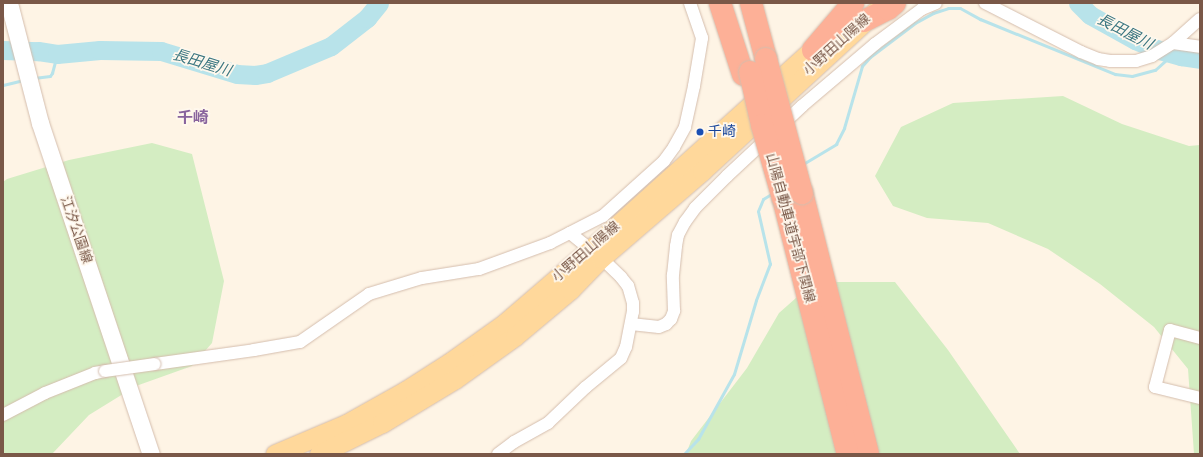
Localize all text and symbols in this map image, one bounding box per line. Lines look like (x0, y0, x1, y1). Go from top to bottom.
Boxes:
water label: 長田屋川 (1094, 10, 1156, 54)
street label: 小野田山陽線 (800, 11, 874, 79)
water label: 長田屋川 (171, 46, 233, 80)
district label: 千崎 (177, 109, 209, 129)
place label: 千崎 (708, 124, 736, 140)
marker: 千崎 (695, 127, 705, 137)
street label: 山陽自動車道宇部下関線 (762, 151, 818, 305)
street label: 江汐公園線 (57, 194, 95, 266)
street label: 小野田山陽線 (549, 218, 623, 286)

